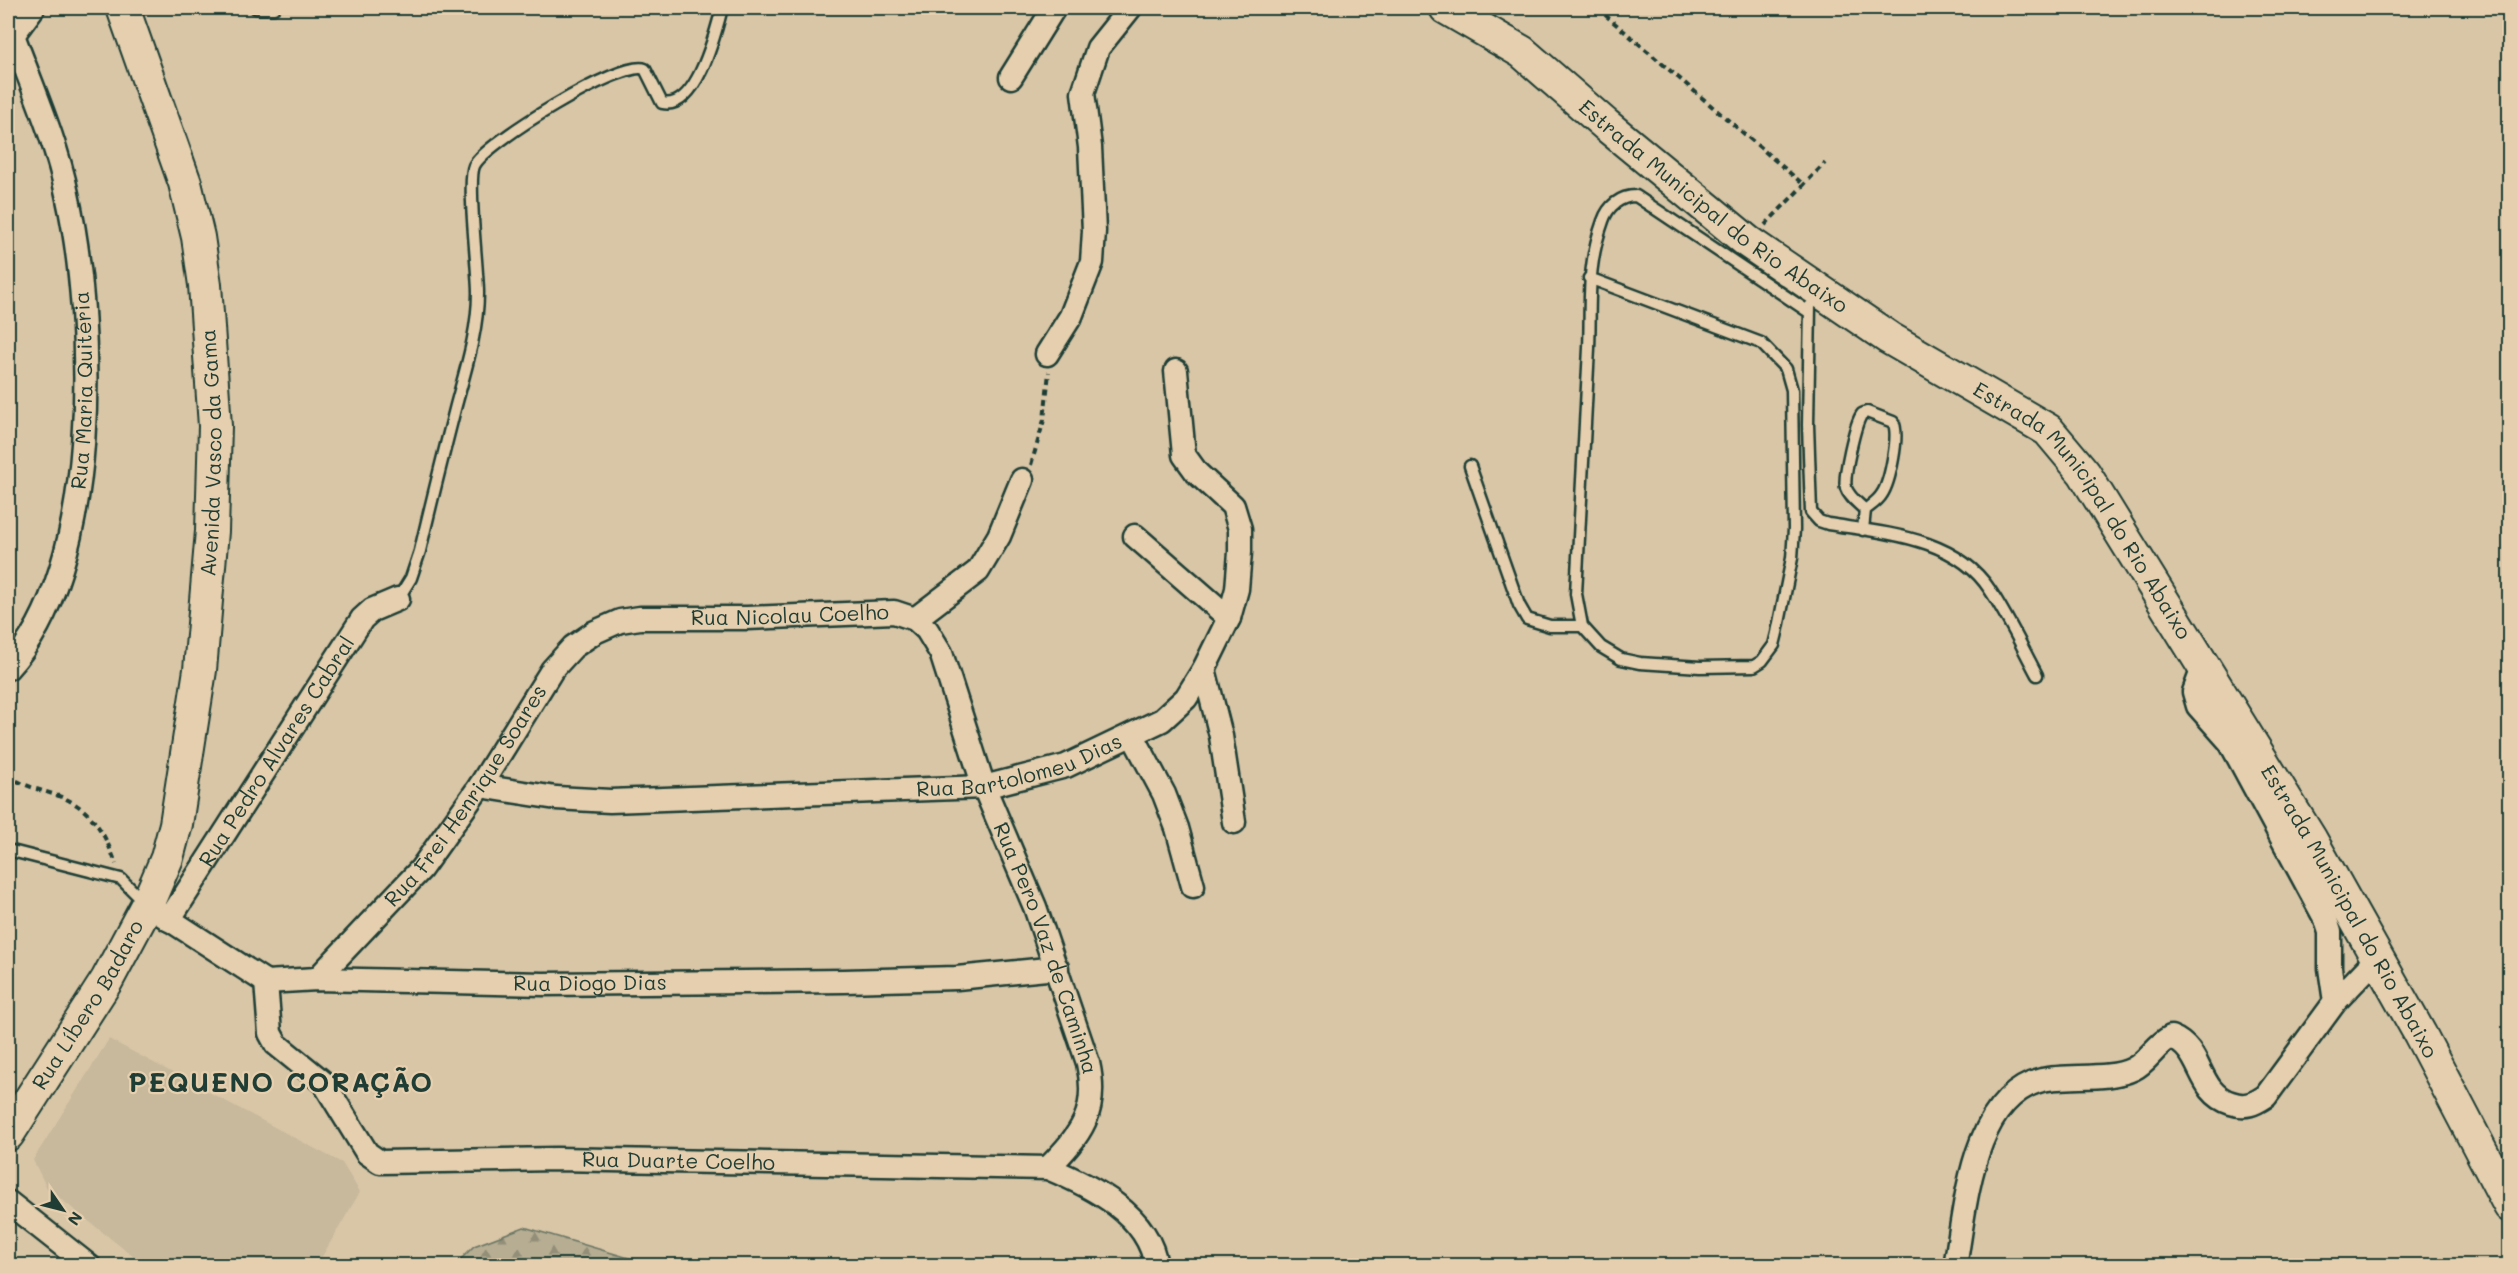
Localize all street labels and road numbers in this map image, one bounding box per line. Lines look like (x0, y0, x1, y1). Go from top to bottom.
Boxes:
street label: Estrada Municipal do Rio Abaixo (1574, 93, 1854, 318)
street label: Rua Maria Quitéria (63, 290, 97, 491)
street label: Avenida Vasco da Gama (193, 328, 227, 577)
street label: Estrada Municipal do Rio Abaixo (1969, 375, 2199, 644)
street label: Rua Nicolau Coelho (691, 597, 889, 630)
street label: Rua Pedro Alvares Cabral (192, 630, 360, 871)
street label: Rua Frei Henrique Soares (378, 679, 552, 912)
street label: Rua Bartolomeu Dias (916, 726, 1126, 802)
street label: Estrada Municipal do Rio Abaixo (2256, 759, 2445, 1062)
street label: Rua Pero Vaz de Caminha (988, 818, 1105, 1076)
street label: Rua Líbero Badaro (25, 915, 149, 1094)
street label: Rua Diogo Dias (513, 968, 667, 996)
street label: Rua Duarte Coelho (582, 1144, 775, 1175)

